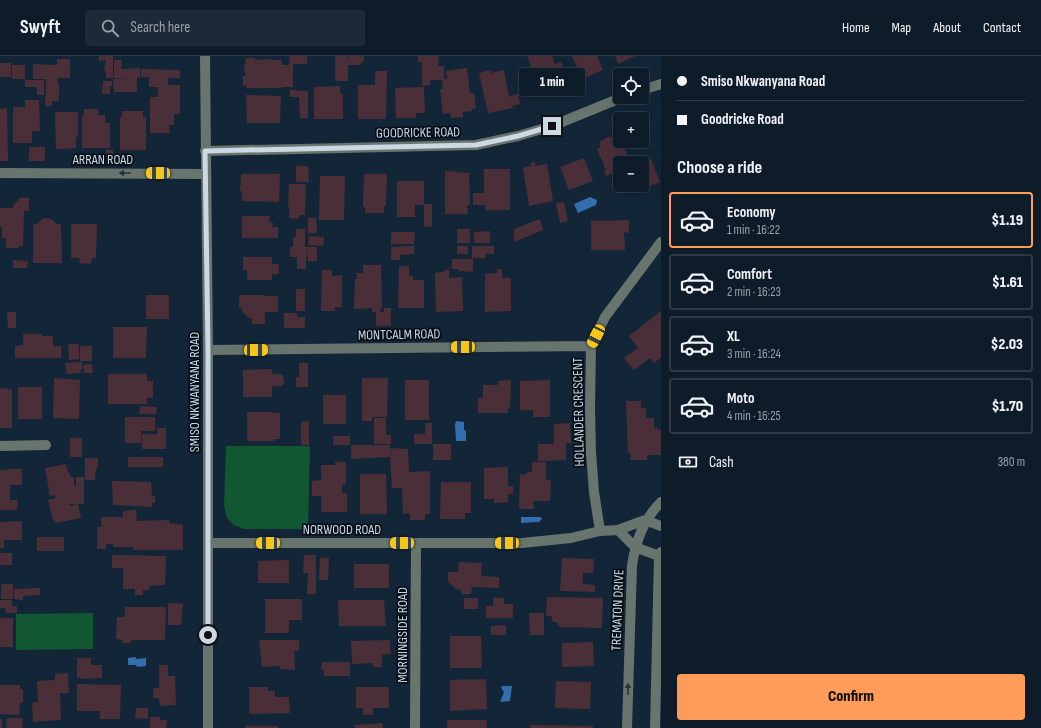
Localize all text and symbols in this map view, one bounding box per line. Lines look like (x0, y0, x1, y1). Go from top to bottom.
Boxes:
search box (85, 10, 365, 46)
text: Swyft (20, 16, 61, 39)
icon: search (99, 17, 121, 39)
text: Search here (131, 18, 190, 37)
text: Home (842, 19, 870, 36)
text: Map (892, 19, 911, 36)
text: About (933, 19, 961, 36)
text: Contact (983, 19, 1021, 36)
callout: 1 min (519, 68, 585, 96)
map controls (613, 68, 649, 192)
button: locate (613, 68, 649, 104)
text: Smiso Nkwanyana Road (701, 72, 825, 91)
text: 1 min (540, 74, 564, 90)
text: Goodricke Road (701, 110, 784, 129)
button: + (613, 112, 649, 148)
route end (543, 117, 561, 135)
street label: GOODRICKE ROAD (376, 123, 460, 142)
street label: ARRAN ROAD (72, 151, 133, 168)
button: − (613, 156, 649, 192)
text: Choose a ride (677, 157, 762, 178)
car (146, 167, 170, 179)
one-way arrow (118, 170, 131, 176)
icon: car (679, 202, 715, 238)
text: Economy (727, 203, 776, 222)
text: $1.19 (992, 211, 1023, 230)
text: 1 min · 16:22 (727, 222, 780, 238)
icon: car (679, 264, 715, 300)
text: Comfort (727, 265, 772, 284)
text: $1.61 (992, 273, 1023, 292)
text: 2 min · 16:23 (727, 284, 781, 300)
car (585, 323, 607, 349)
street label: MONTCALM ROAD (358, 325, 440, 344)
icon: car (679, 326, 715, 362)
text: XL (727, 327, 740, 346)
street label: SMISO NKWANYANA ROAD (186, 332, 203, 452)
text: $2.03 (991, 335, 1023, 354)
car (451, 341, 475, 353)
car (244, 344, 268, 356)
text: 3 min · 16:24 (727, 346, 781, 362)
street label: HOLLANDER CRESCENT (569, 357, 588, 467)
icon: car (679, 388, 715, 424)
text: Moto (727, 389, 754, 408)
text: $1.70 (992, 397, 1023, 416)
text: 4 min · 16:25 (727, 408, 781, 424)
icon: cash (677, 451, 699, 473)
text: Cash (709, 453, 734, 472)
text: 380 m (998, 454, 1025, 470)
street label: NORWOOD ROAD (303, 521, 381, 538)
car (256, 537, 280, 549)
car (390, 537, 414, 549)
car (495, 537, 519, 549)
street label: TREMATON DRIVE (608, 569, 627, 651)
street label: MORNINGSIDE ROAD (394, 587, 411, 683)
route start (199, 626, 217, 644)
button: Confirm (677, 674, 1025, 720)
one-way arrow (625, 682, 631, 695)

